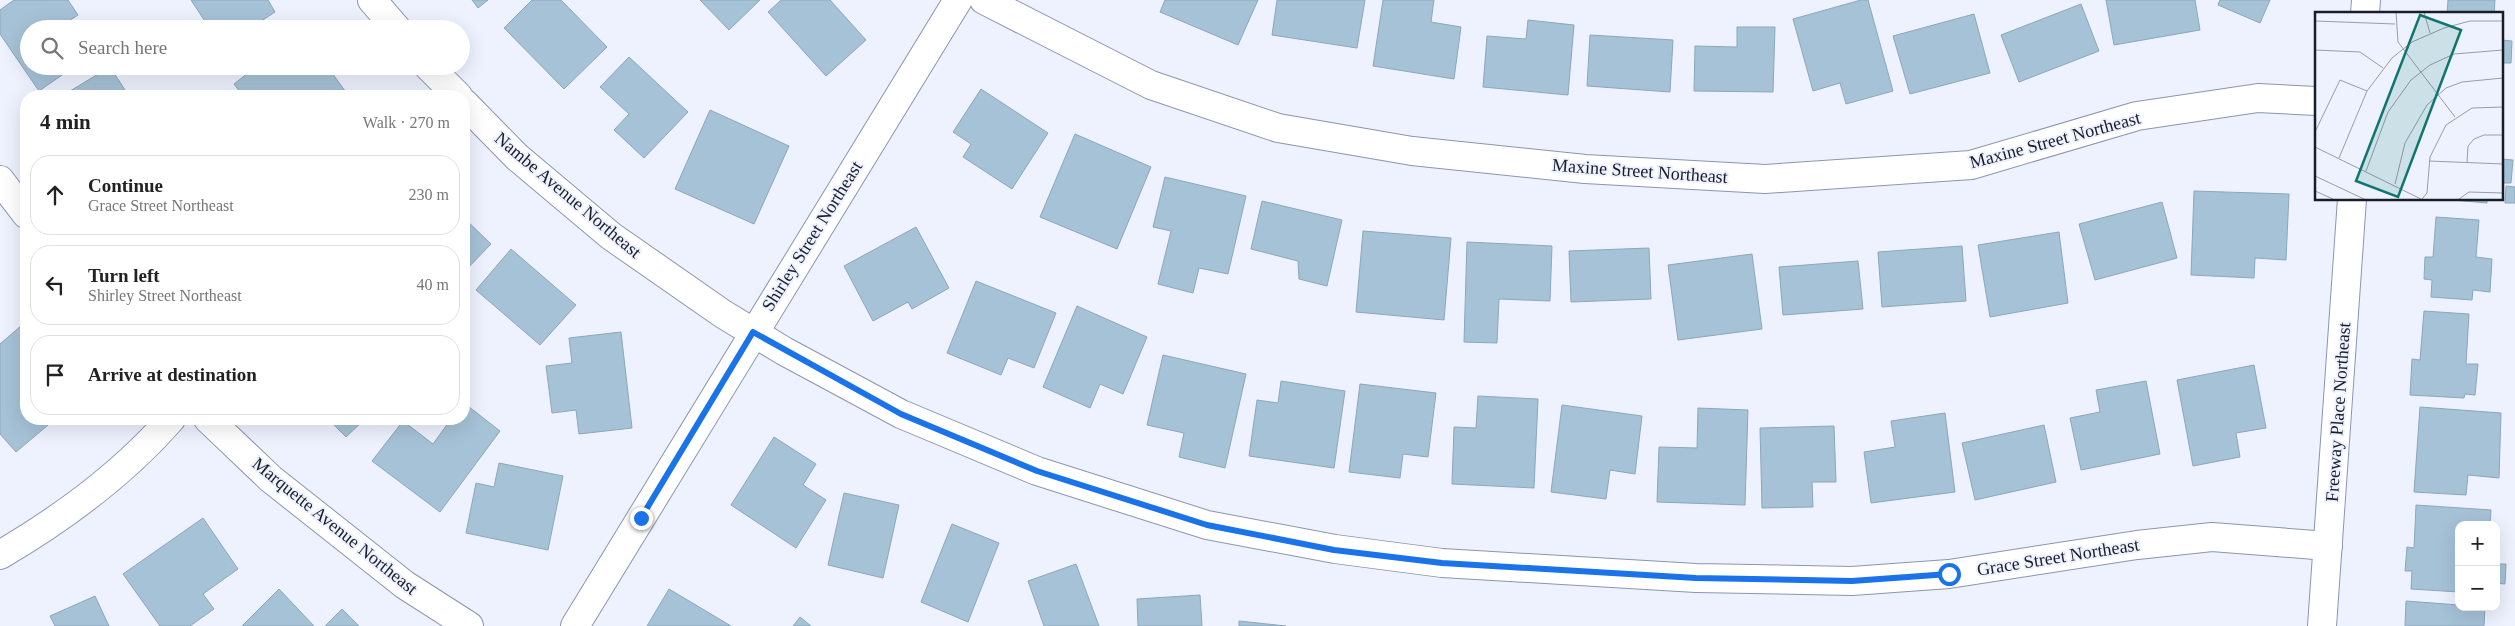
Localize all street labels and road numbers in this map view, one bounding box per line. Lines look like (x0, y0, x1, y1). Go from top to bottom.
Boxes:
street label: Maxine Street Northeast (1967, 108, 2143, 172)
street label: Nambe Avenue Northeast (491, 128, 645, 262)
street label: Maxine Street Northeast (1552, 155, 1728, 187)
street label: Shirley Street Northeast (758, 157, 866, 315)
street label: Freeway Place Northeast (2322, 322, 2354, 502)
street label: Marquette Avenue Northeast (248, 453, 422, 599)
street label: Grace Street Northeast (1975, 534, 2141, 580)

